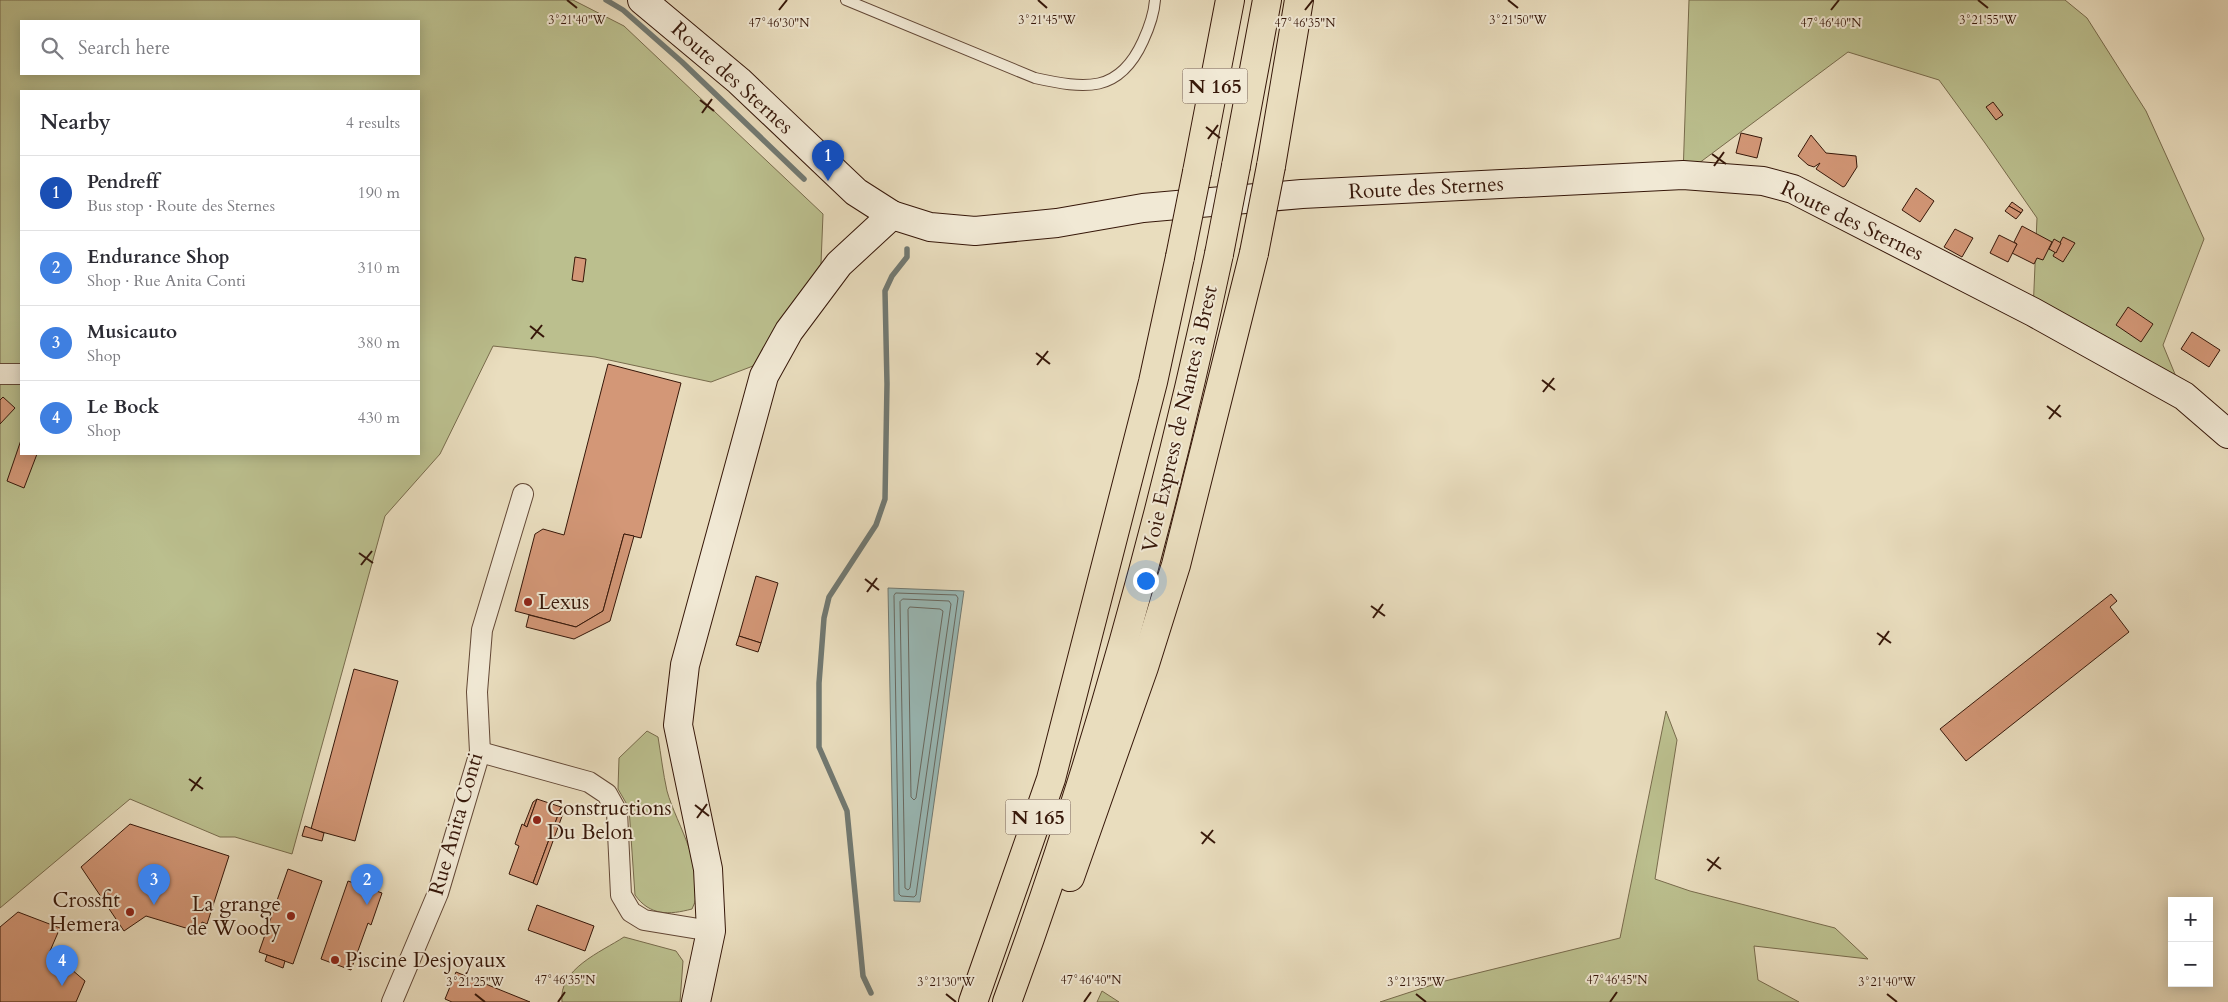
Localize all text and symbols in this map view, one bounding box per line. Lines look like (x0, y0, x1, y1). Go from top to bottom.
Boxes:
text: 3°21'40"W (548, 12, 607, 28)
text: 3°21'45"W (1018, 12, 1077, 28)
text: 3°21'50"W (1489, 12, 1548, 28)
text: 3°21'55"W (1959, 12, 2018, 28)
street label: Route des Sternes (665, 15, 799, 141)
text: 47°46'30"N (749, 15, 810, 31)
text: 47°46'35"N (1275, 15, 1336, 31)
text: 47°46'40"N (1801, 15, 1862, 31)
search box (20, 20, 420, 75)
icon: search (38, 34, 66, 62)
text: Search here (78, 35, 170, 61)
road number: N 165 (1182, 68, 1248, 104)
text: Nearby (40, 108, 111, 137)
text: 4 results (346, 112, 400, 134)
pin: 1 (812, 140, 844, 181)
text: Pendreff (87, 169, 159, 195)
street label: Route des Sternes (1348, 169, 1504, 207)
street label: Route des Sternes (1776, 174, 1928, 268)
text: 1 (52, 182, 60, 204)
text: 190 m (358, 182, 400, 204)
text: Bus stop · Route des Sternes (87, 195, 275, 217)
text: Endurance Shop (87, 244, 230, 270)
text: 2 (52, 257, 60, 279)
text: 310 m (358, 257, 400, 279)
text: Shop · Rue Anita Conti (87, 270, 246, 292)
street label: Voie Express de Nantes à Brest (1135, 282, 1225, 555)
text: Musicauto (87, 319, 177, 345)
text: 3 (52, 332, 60, 354)
text: 380 m (358, 332, 400, 354)
text: Shop (87, 345, 121, 367)
text: Le Bock (87, 394, 159, 420)
text: 4 (52, 407, 60, 429)
text: 430 m (358, 407, 400, 429)
text: Shop (87, 420, 121, 442)
your location (1133, 568, 1159, 594)
place label: Lexus (538, 588, 589, 617)
marker: Lexus (522, 596, 534, 608)
street label: Rue Anita Conti (422, 749, 490, 899)
place label: Constructions Du Belon (547, 794, 672, 847)
road number: N 165 (1006, 800, 1070, 834)
marker: Constructions Du Belon (531, 814, 543, 826)
pin: 3 (138, 864, 170, 905)
pin: 2 (351, 864, 383, 905)
place label: Crossfit Hemera (49, 886, 120, 939)
place label: La grange de Woody (186, 890, 281, 943)
map controls (2168, 897, 2213, 987)
button: + (2168, 897, 2213, 942)
marker: Crossfit Hemera (124, 906, 136, 918)
marker: La grange de Woody (285, 910, 297, 922)
button: − (2168, 942, 2213, 987)
pin: 4 (46, 945, 78, 986)
place label: Piscine Desjoyaux (345, 946, 507, 975)
marker: Piscine Desjoyaux (329, 954, 341, 966)
text: 47°46'35"N (535, 972, 596, 988)
text: 47°46'40"N (1061, 972, 1122, 988)
text: 47°46'45"N (1587, 972, 1648, 988)
text: 3°21'25"W (446, 974, 505, 990)
text: 3°21'30"W (917, 974, 976, 990)
text: 3°21'35"W (1387, 974, 1446, 990)
text: 3°21'40"W (1858, 974, 1917, 990)

